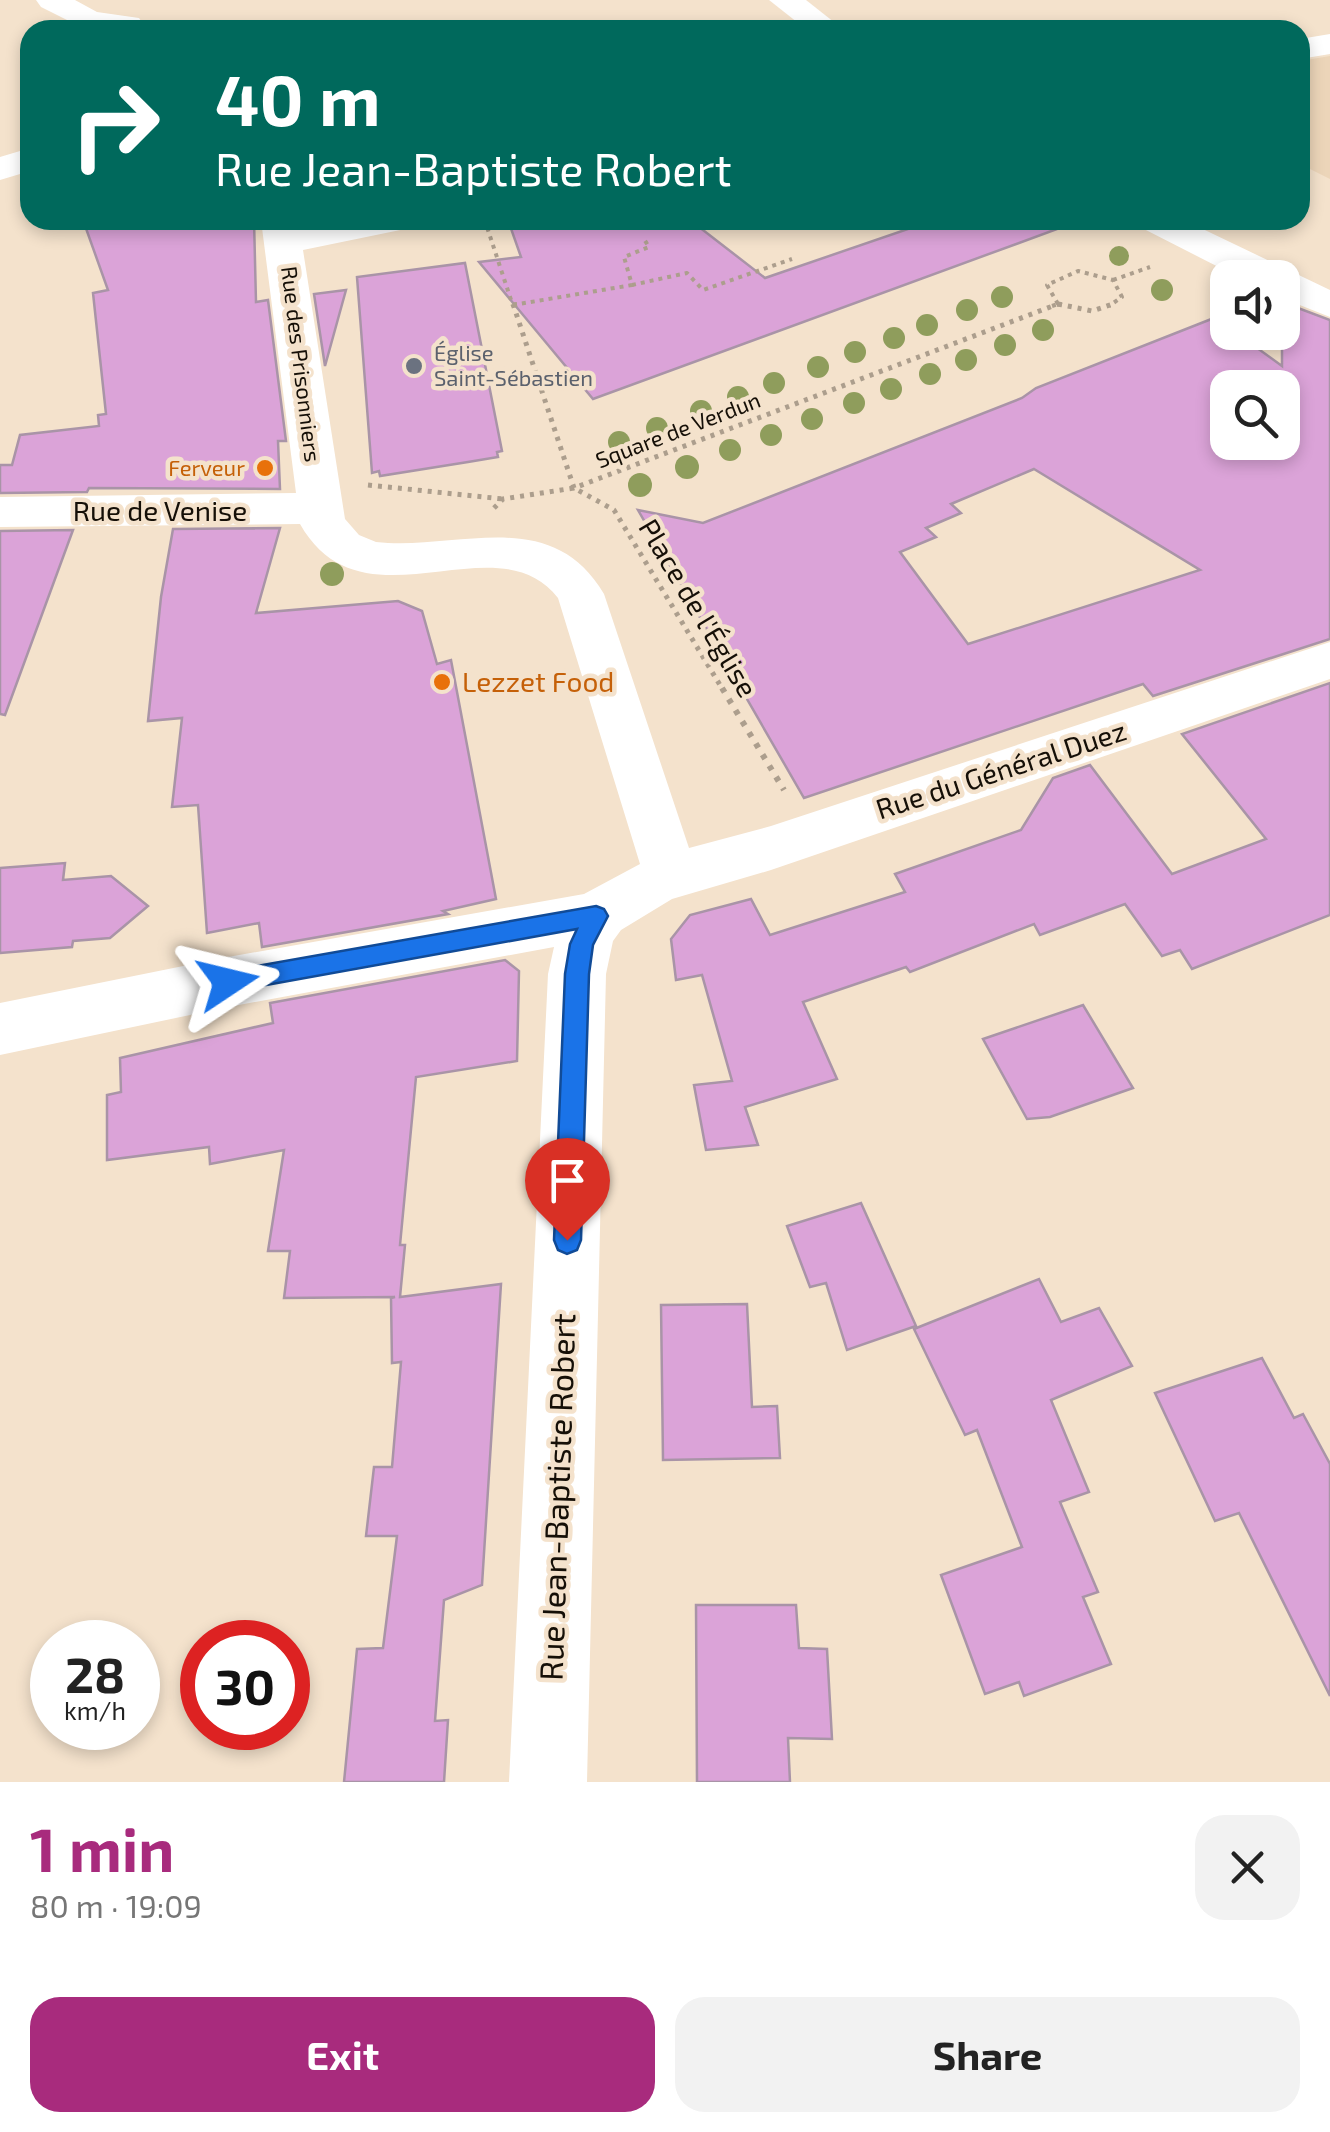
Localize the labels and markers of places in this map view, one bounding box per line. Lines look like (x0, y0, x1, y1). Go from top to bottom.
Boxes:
place label: Église Saint-Sébastien (434, 339, 593, 390)
marker: Église Saint-Sébastien (403, 355, 425, 377)
place label: Ferveur (168, 454, 245, 480)
marker: Ferveur (254, 457, 276, 479)
place label: Lezzet Food (462, 664, 614, 698)
marker: Lezzet Food (431, 671, 453, 693)
pin (525, 1138, 610, 1241)

